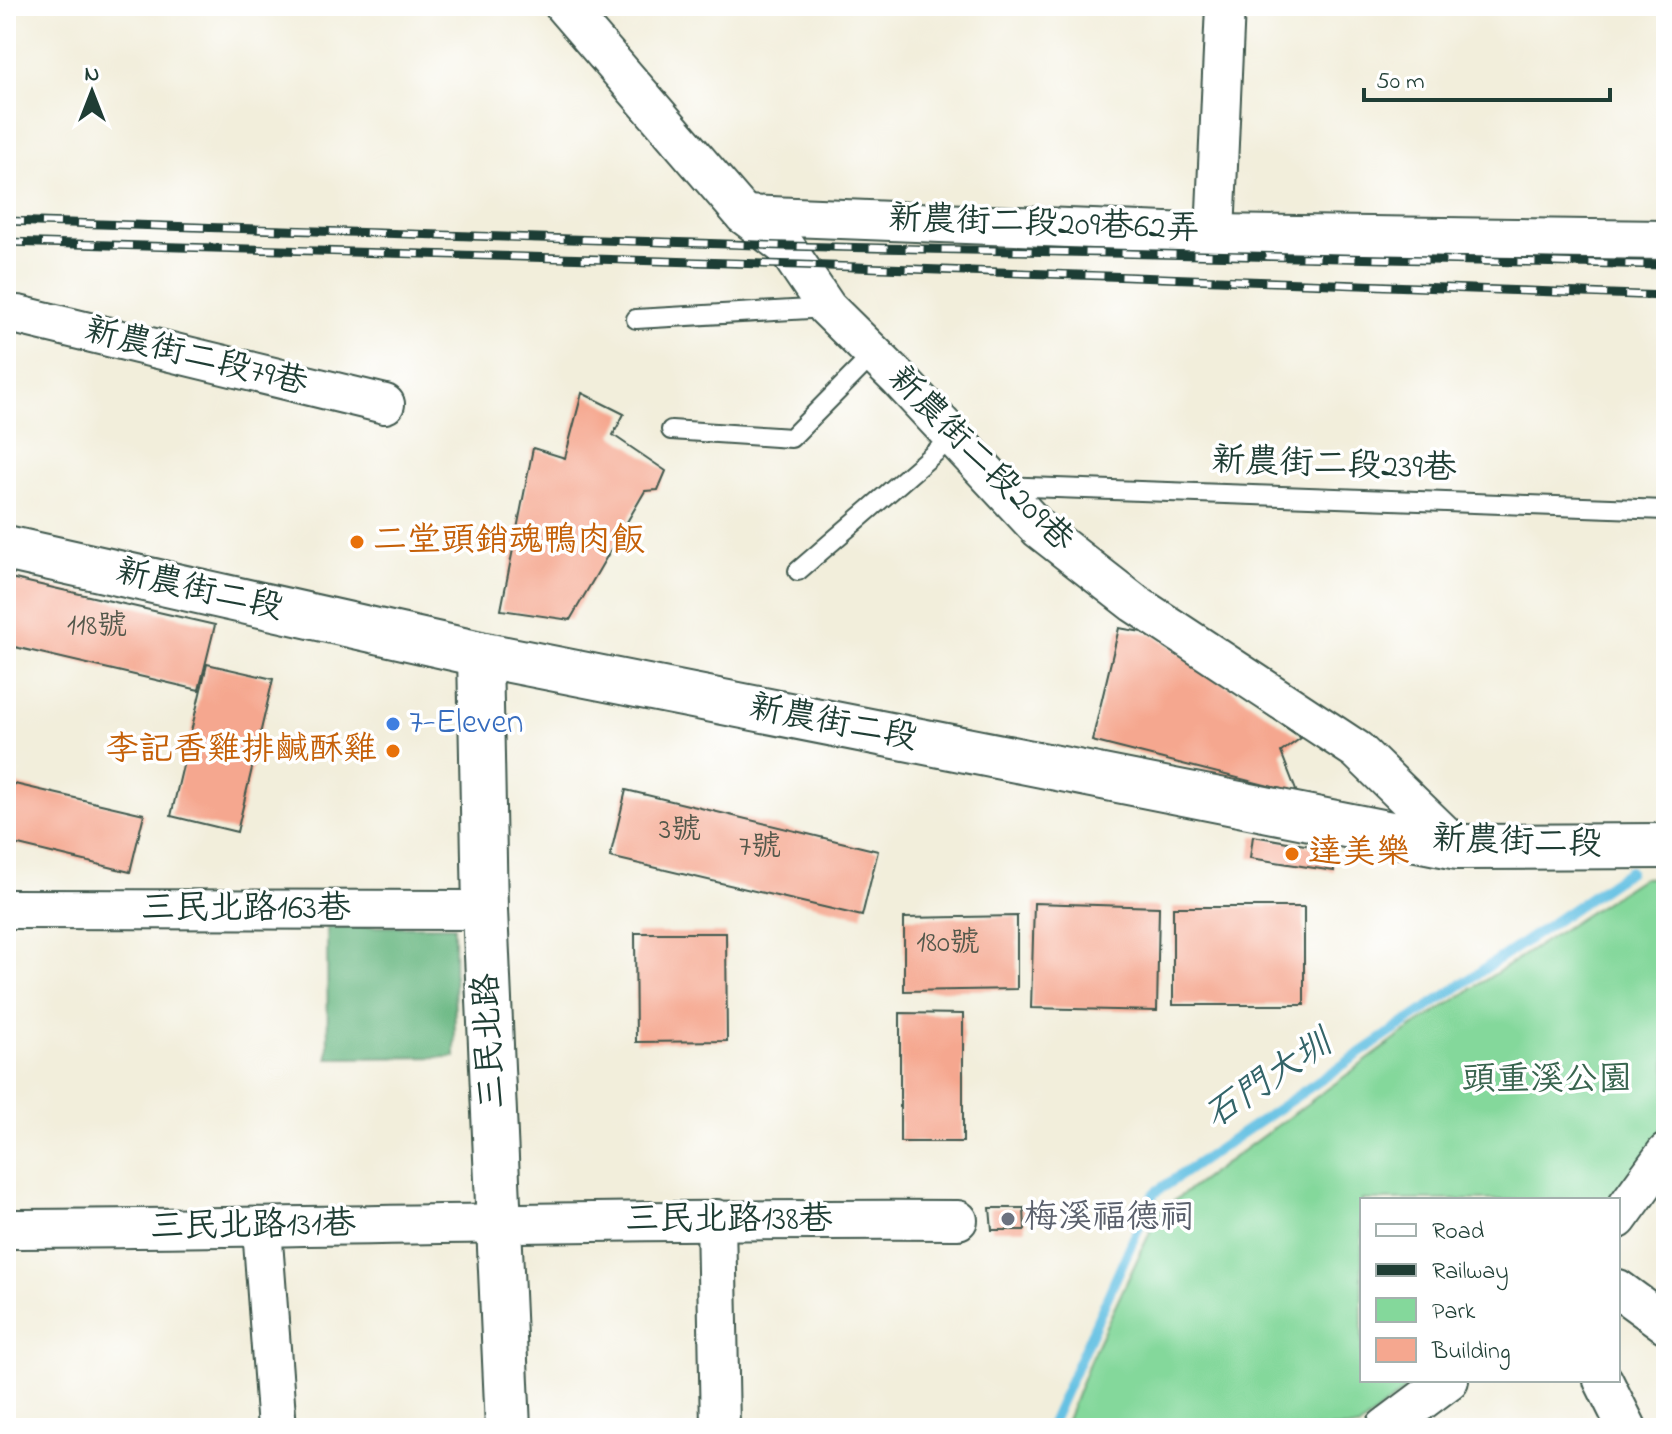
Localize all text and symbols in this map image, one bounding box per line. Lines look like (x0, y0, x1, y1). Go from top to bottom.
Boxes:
north arrow (52, 52, 132, 132)
scale bar (1364, 52, 1610, 102)
text: N (85, 59, 99, 91)
text: 50 m (1376, 65, 1425, 100)
street label: 新農街二段209巷62弄 (887, 195, 1201, 255)
street label: 新農街二段79巷 (79, 306, 313, 410)
street label: 新農街二段209巷 (875, 355, 1085, 565)
street label: 新農街二段239巷 (1211, 437, 1457, 495)
place label: 二堂頭銷魂鴨肉飯 (373, 517, 645, 567)
marker: 二堂頭銷魂鴨肉飯 (348, 533, 366, 551)
street label: 新農街二段 (111, 548, 287, 634)
house number: 118號 (67, 605, 127, 649)
street label: 新農街二段 (745, 683, 921, 765)
place label: 7-Eleven (409, 699, 523, 749)
marker: 7-Eleven (384, 715, 402, 733)
place label: 李記香雞排鹹酥雞 (105, 726, 377, 776)
marker: 李記香雞排鹹酥雞 (384, 742, 402, 760)
house number: 3號 (659, 809, 701, 853)
street label: 新農街二段 (1431, 815, 1603, 871)
house number: 7號 (739, 826, 781, 870)
place label: 達美樂 (1308, 829, 1410, 879)
marker: 達美樂 (1283, 845, 1301, 863)
street label: 三民北路163巷 (141, 885, 351, 935)
house number: 180號 (916, 922, 980, 966)
street label: 三民北路 (462, 972, 520, 1110)
water label: 石門大圳 (1194, 1017, 1347, 1143)
park label: 頭重溪公園 (1462, 1056, 1632, 1106)
place label: 梅溪福德祠 (1024, 1194, 1194, 1244)
street label: 三民北路138巷 (625, 1196, 833, 1246)
legend (1360, 1198, 1620, 1382)
street label: 三民北路131巷 (150, 1200, 356, 1254)
marker: 梅溪福德祠 (999, 1210, 1017, 1228)
text: Road (1432, 1215, 1485, 1250)
text: Railway (1432, 1255, 1509, 1291)
text: Park (1432, 1295, 1476, 1330)
text: Building (1431, 1335, 1511, 1370)

